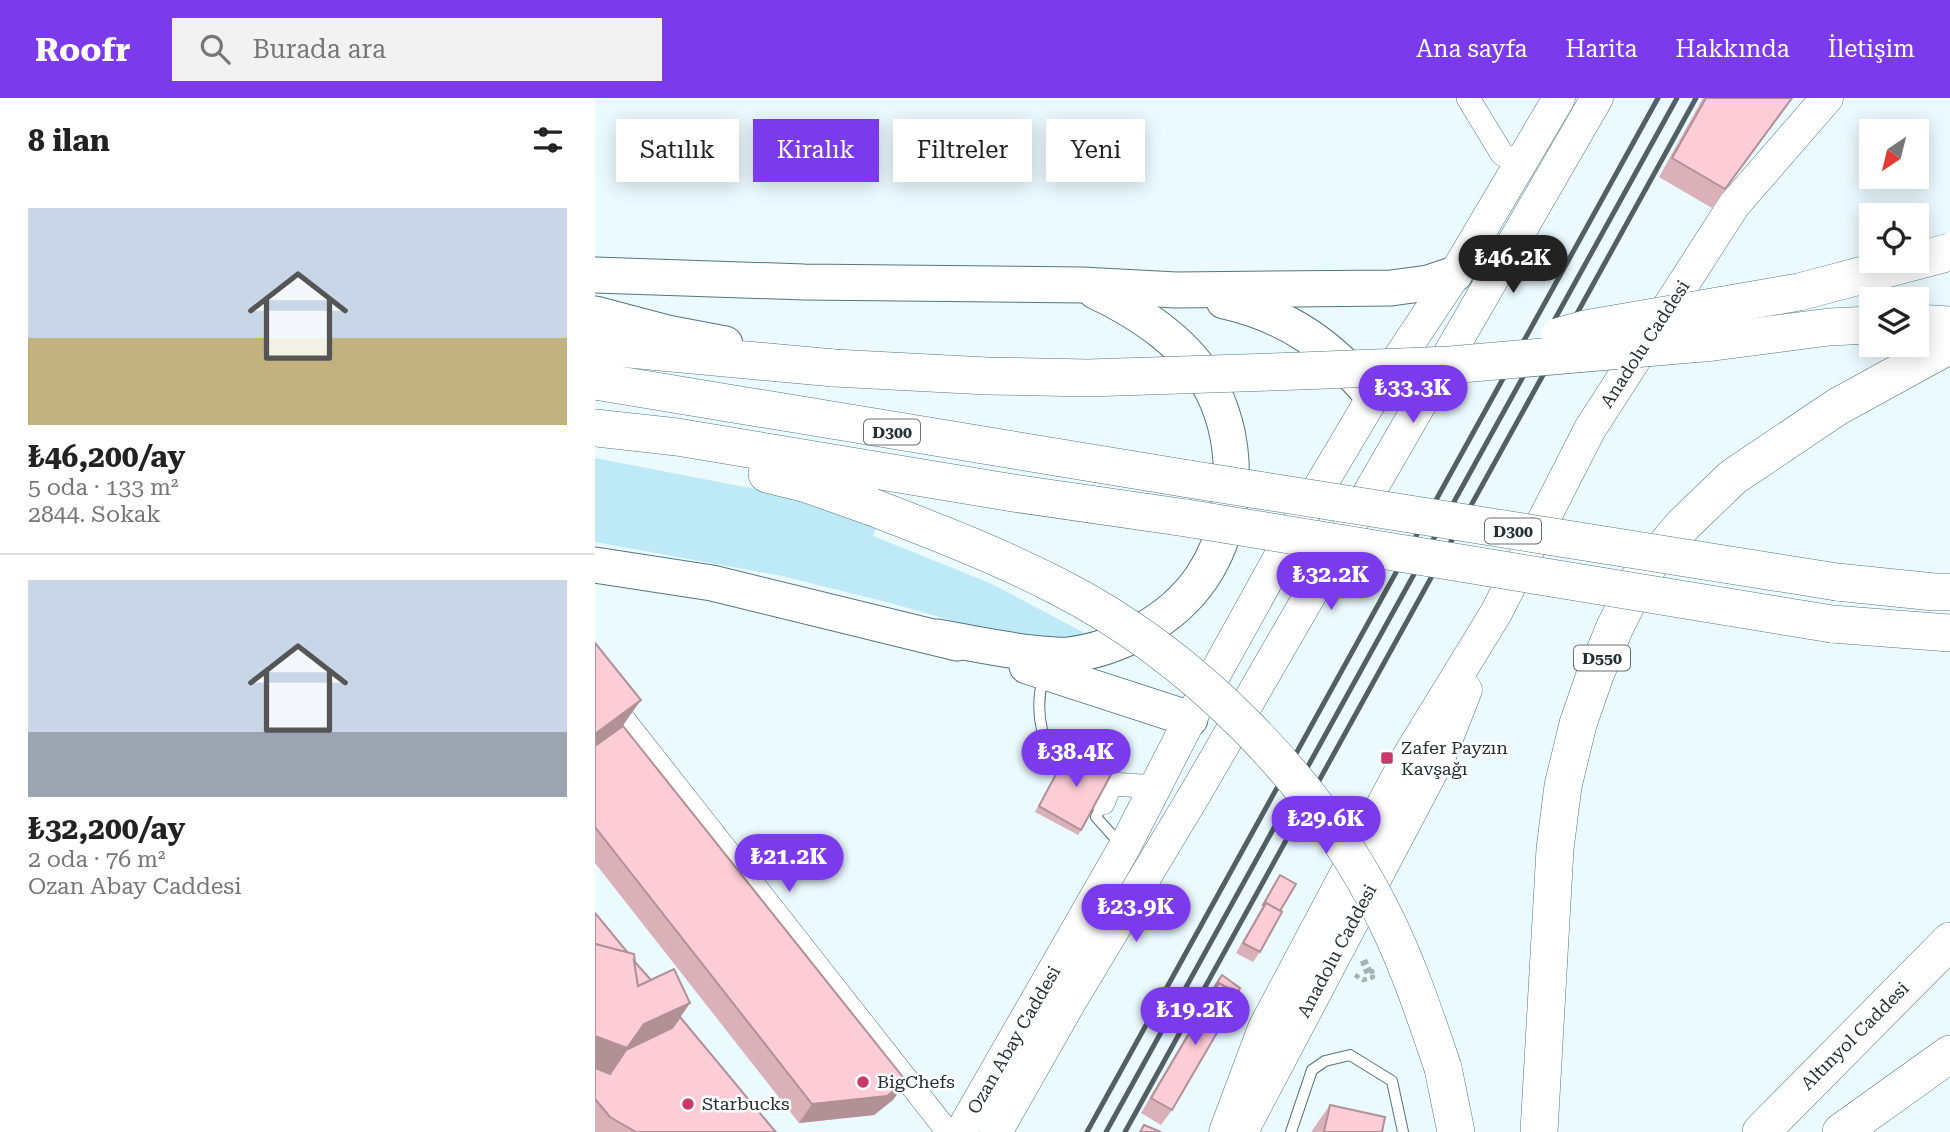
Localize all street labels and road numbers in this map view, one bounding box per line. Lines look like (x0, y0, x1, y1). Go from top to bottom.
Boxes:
street label: Anadolu Caddesi (1596, 276, 1694, 411)
road number: D300 (864, 420, 920, 444)
road number: D300 (1485, 518, 1541, 544)
road number: D550 (1574, 646, 1630, 670)
street label: Anadolu Caddesi (1293, 881, 1381, 1021)
street label: Ozan Abay Caddesi (963, 962, 1065, 1117)
street label: Altınyol Caddesi (1796, 977, 1913, 1094)

